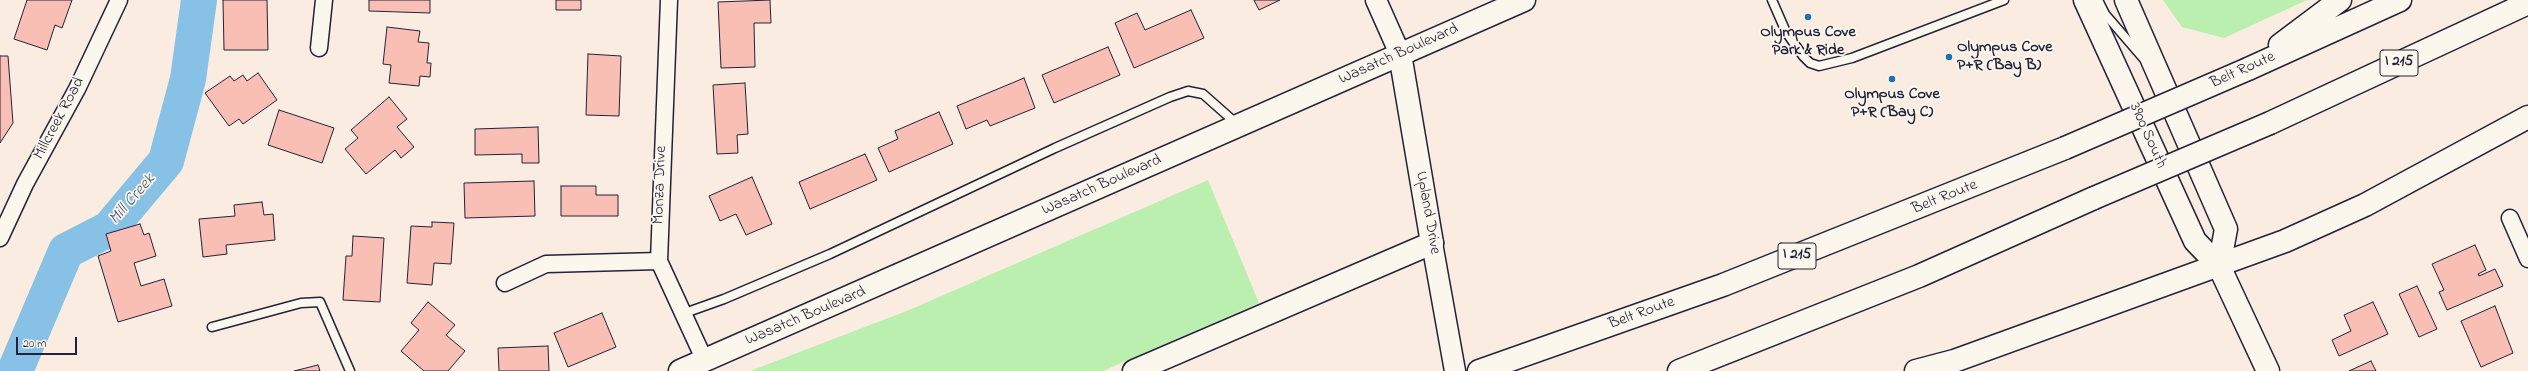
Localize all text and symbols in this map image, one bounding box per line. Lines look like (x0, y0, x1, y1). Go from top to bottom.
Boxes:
marker: Olympus Cove Park & Ride (1803, 12, 1813, 22)
street label: Wasatch Boulevard (1336, 20, 1462, 90)
place label: Olympus Cove Park & Ride (1760, 23, 1856, 61)
place label: Olympus Cove P+R (Bay B) (1957, 38, 2052, 76)
street label: Belt Route (2208, 48, 2278, 94)
road number: I 215 (2380, 50, 2418, 76)
marker: Olympus Cove P+R (Bay B) (1944, 52, 1954, 62)
marker: Olympus Cove P+R (Bay C) (1887, 74, 1897, 84)
street label: Millcreek Road (30, 75, 90, 163)
place label: Olympus Cove P+R (Bay C) (1844, 85, 1940, 123)
street label: 3900 South (2124, 100, 2170, 172)
street label: Monza Drive (650, 145, 672, 225)
street label: Wasatch Boulevard (1039, 151, 1165, 221)
water label: Mill Creek (105, 170, 161, 230)
street label: Upland Drive (1410, 170, 1444, 256)
street label: Belt Route (1910, 176, 1980, 220)
road number: I 215 (1778, 243, 1816, 269)
street label: Wasatch Boulevard (743, 283, 869, 351)
street label: Belt Route (1606, 293, 1678, 335)
scale bar (18, 329, 79, 355)
text: 20 m (23, 335, 46, 353)

